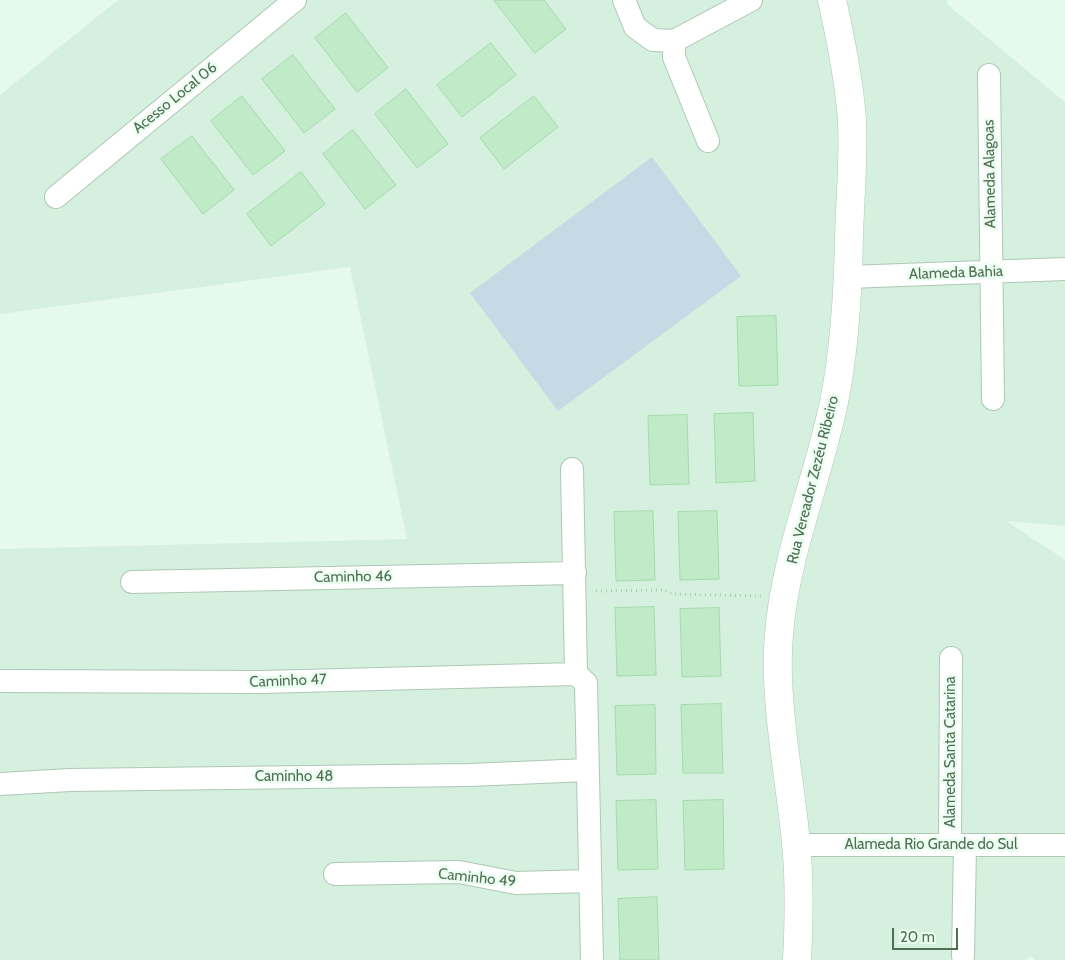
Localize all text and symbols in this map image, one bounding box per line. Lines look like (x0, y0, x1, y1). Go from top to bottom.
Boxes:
street label: Acesso Local 06 (129, 59, 221, 137)
street label: Alameda Alagoas (980, 120, 1000, 228)
street label: Alameda Bahia (909, 262, 1003, 284)
street label: Rua Vereador Zezéu Ribeiro (783, 394, 843, 566)
street label: Caminho 46 (314, 567, 392, 587)
street label: Caminho 47 (249, 671, 327, 691)
street label: Alameda Santa Catarina (942, 676, 960, 828)
street label: Caminho 48 (255, 768, 333, 786)
street label: Alameda Rio Grande do Sul (845, 836, 1017, 854)
street label: Caminho 49 (437, 865, 517, 891)
scale bar (895, 918, 961, 950)
text: 20 m (900, 928, 935, 946)

